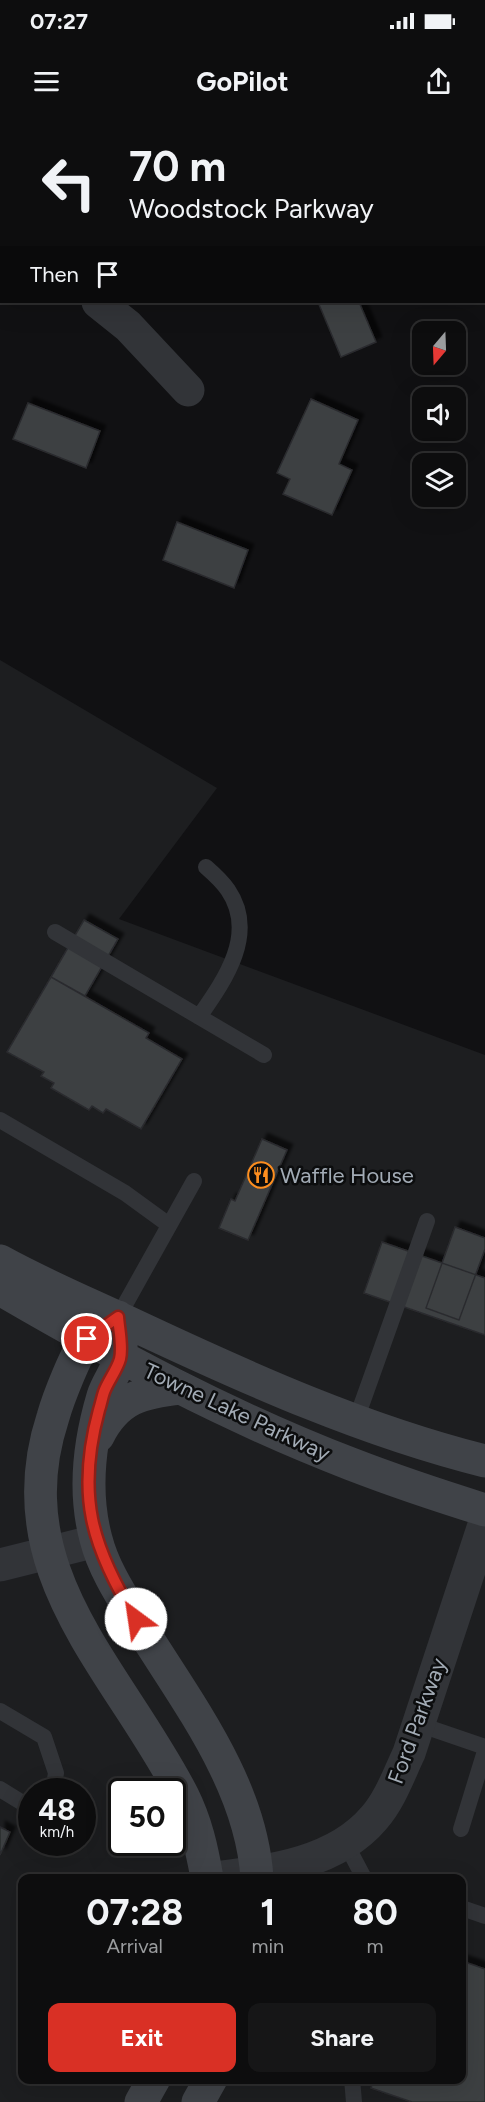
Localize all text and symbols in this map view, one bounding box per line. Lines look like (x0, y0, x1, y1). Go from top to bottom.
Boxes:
text: 07:27 (30, 8, 88, 35)
icon: menu (30, 65, 63, 98)
text: GoPilot (196, 65, 289, 98)
icon: share (422, 65, 455, 98)
text: 70 m (129, 141, 226, 192)
icon: left (30, 144, 108, 222)
text: Woodstock Parkway (129, 192, 374, 225)
icon: arrive (91, 258, 124, 291)
text: Then (30, 261, 79, 288)
north arrow (412, 321, 466, 375)
map controls (412, 321, 466, 507)
button: sound (412, 387, 466, 441)
button: layers (412, 453, 466, 507)
restaurant icon: Waffle House (246, 1160, 276, 1190)
place label: Waffle House (280, 1162, 414, 1189)
pin (61, 1313, 112, 1364)
icon: arrive (70, 1322, 103, 1355)
street label: Towne Lake Parkway (140, 1357, 335, 1467)
position arrow (104, 1587, 168, 1651)
street label: Ford Parkway (382, 1654, 452, 1788)
speed limit sign: 50 (108, 1778, 186, 1856)
text: 48 (38, 1791, 76, 1828)
text: km/h (40, 1823, 74, 1841)
text: 07:28 (86, 1891, 183, 1934)
text: 1 (260, 1891, 275, 1934)
text: 80 (352, 1891, 398, 1934)
text: Arrival (106, 1934, 163, 1958)
text: min (251, 1934, 284, 1958)
text: m (367, 1934, 384, 1958)
button: Exit (48, 2003, 236, 2072)
button: Share (248, 2003, 436, 2072)

